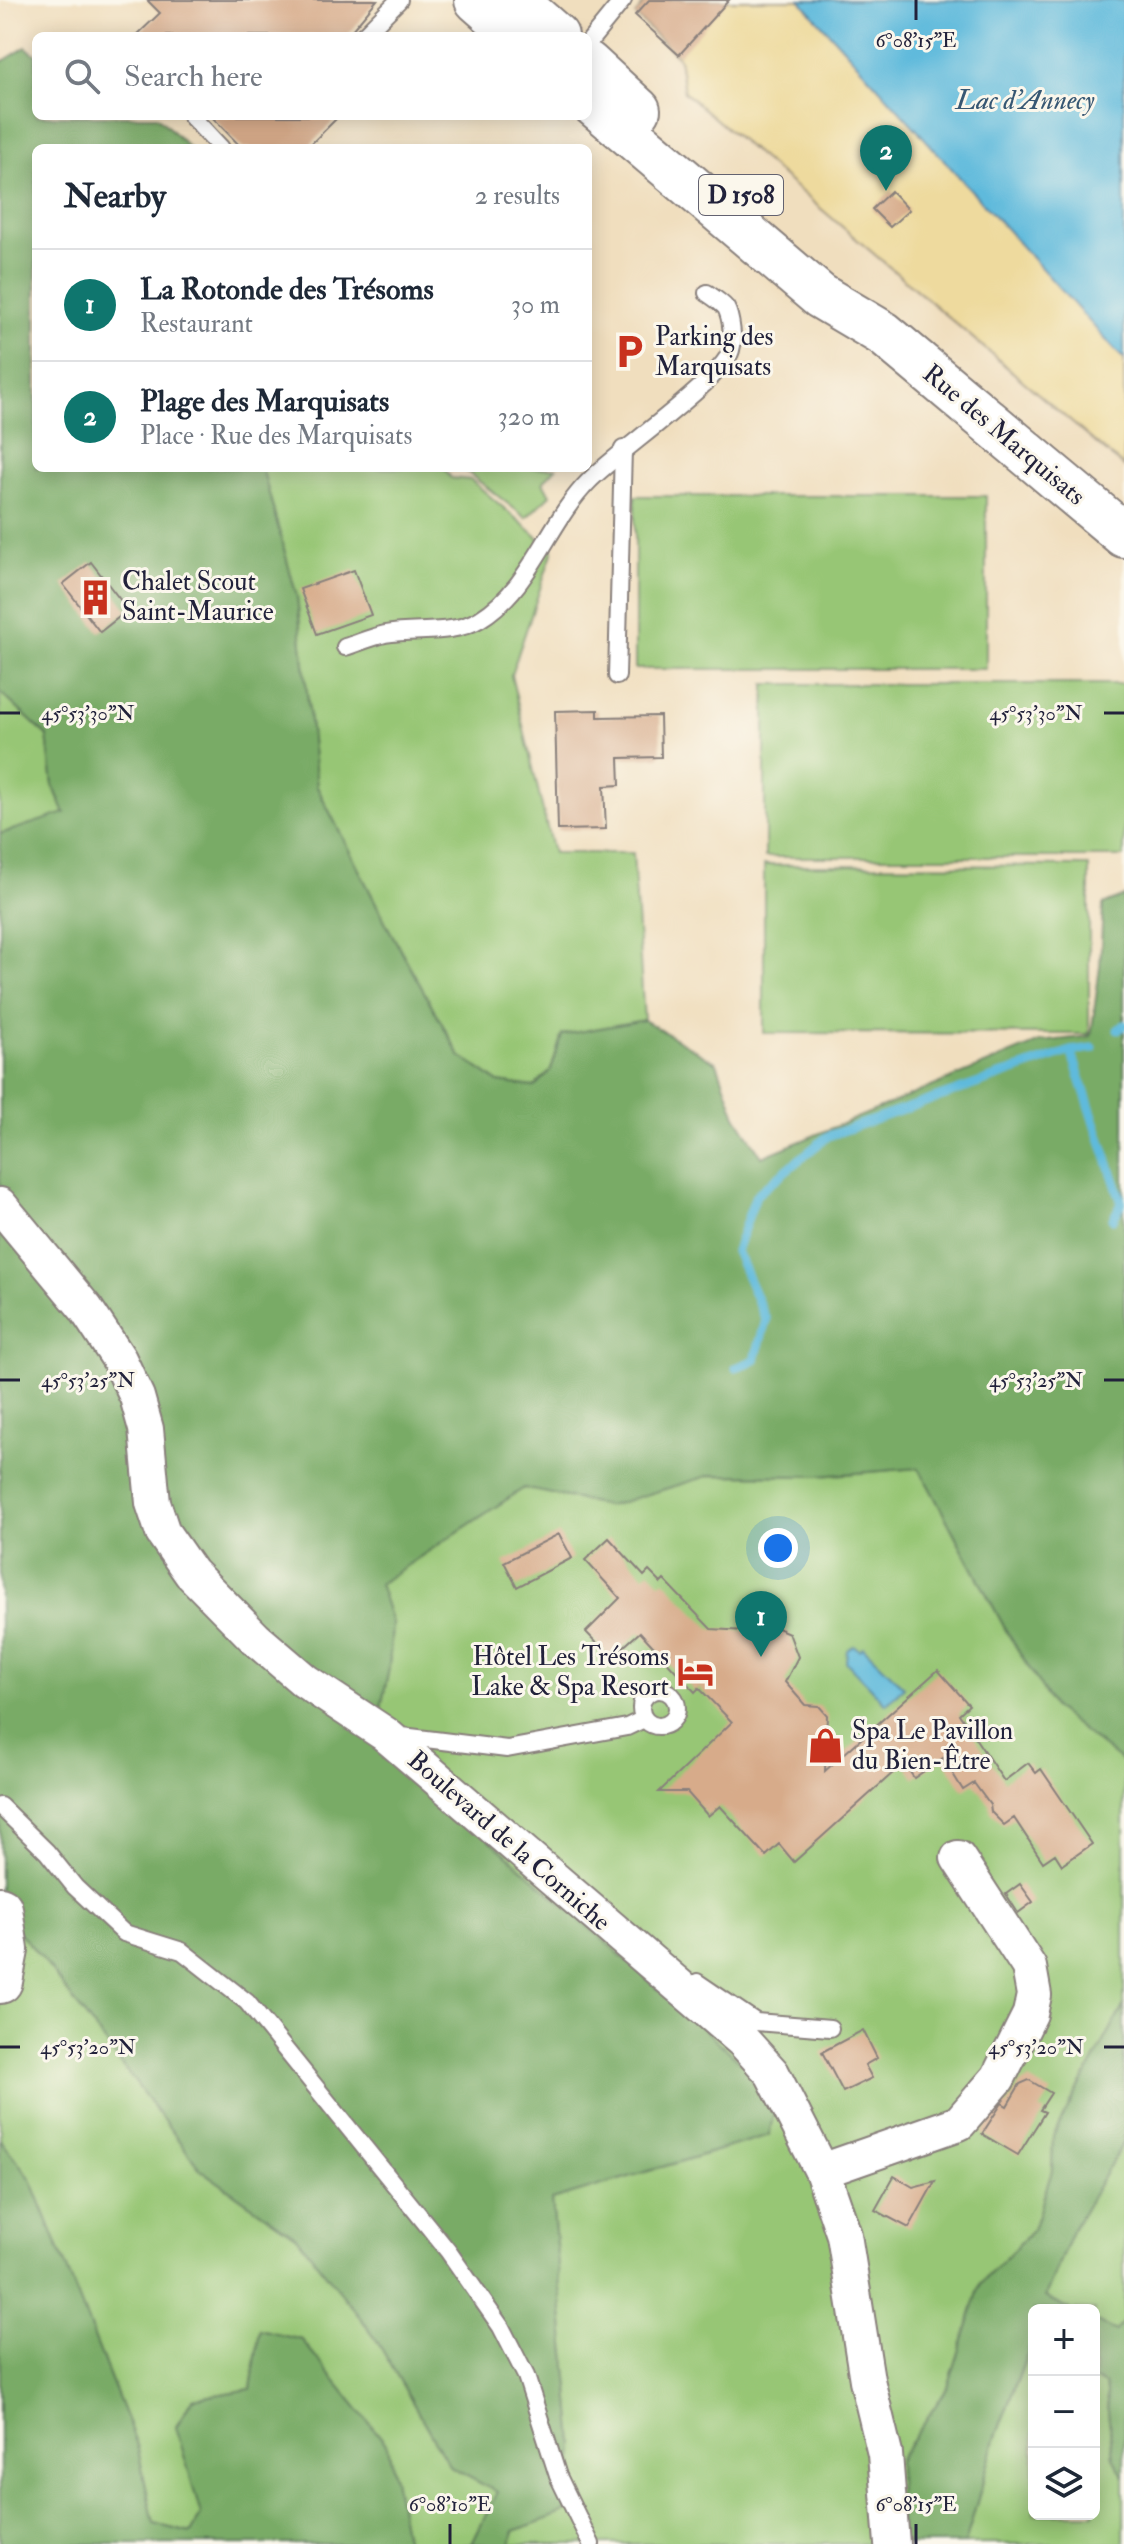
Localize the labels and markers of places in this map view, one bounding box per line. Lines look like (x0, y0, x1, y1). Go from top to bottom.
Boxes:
pin: 2 (860, 125, 912, 191)
place label: Parking des Marquisats (655, 321, 774, 383)
parking icon: Parking des Marquisats (610, 333, 648, 371)
place label: Chalet Scout Saint-Maurice (122, 566, 274, 628)
building icon: Chalet Scout Saint-Maurice (77, 578, 115, 616)
pin: 1 (735, 1591, 787, 1657)
place label: Hôtel Les Trésoms Lake & Spa Resort (471, 1641, 669, 1704)
hotel icon: Hôtel Les Trésoms Lake & Spa Resort (676, 1653, 714, 1691)
place label: Spa Le Pavillon du Bien-Être (852, 1715, 1013, 1777)
shop icon: Spa Le Pavillon du Bien-Être (807, 1727, 845, 1765)

